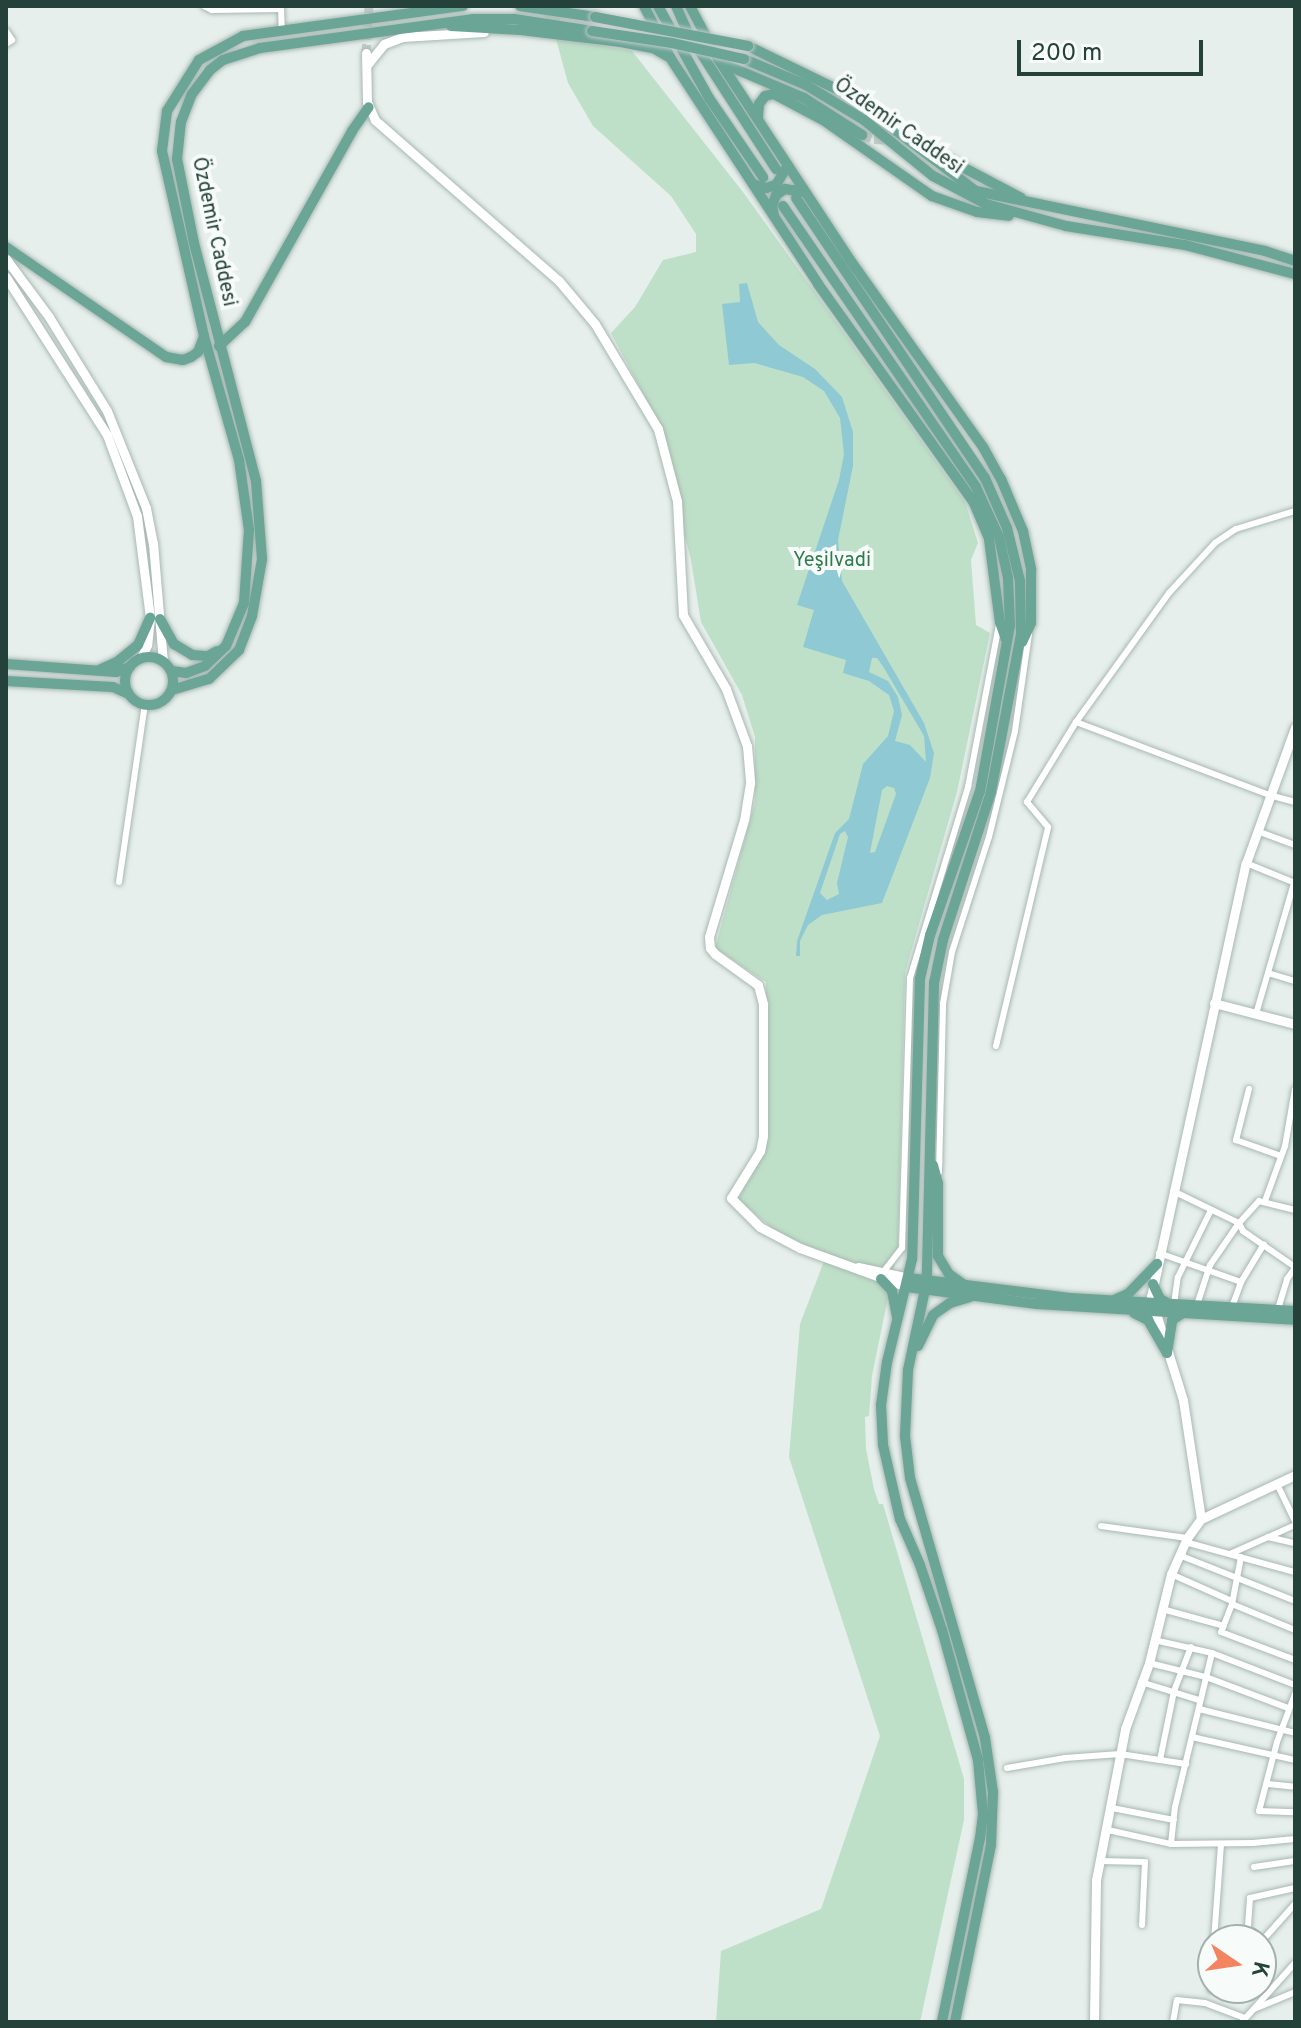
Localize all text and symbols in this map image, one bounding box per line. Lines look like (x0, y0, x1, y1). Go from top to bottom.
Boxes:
scale bar (1021, 24, 1207, 74)
text: 200 m (1031, 39, 1102, 69)
street label: Özdemir Caddesi (829, 74, 967, 180)
street label: Özdemir Caddesi (185, 155, 241, 309)
park label: Yeşilvadi (793, 549, 871, 573)
north arrow (1197, 1924, 1277, 2004)
text: K (1244, 1958, 1274, 1980)

